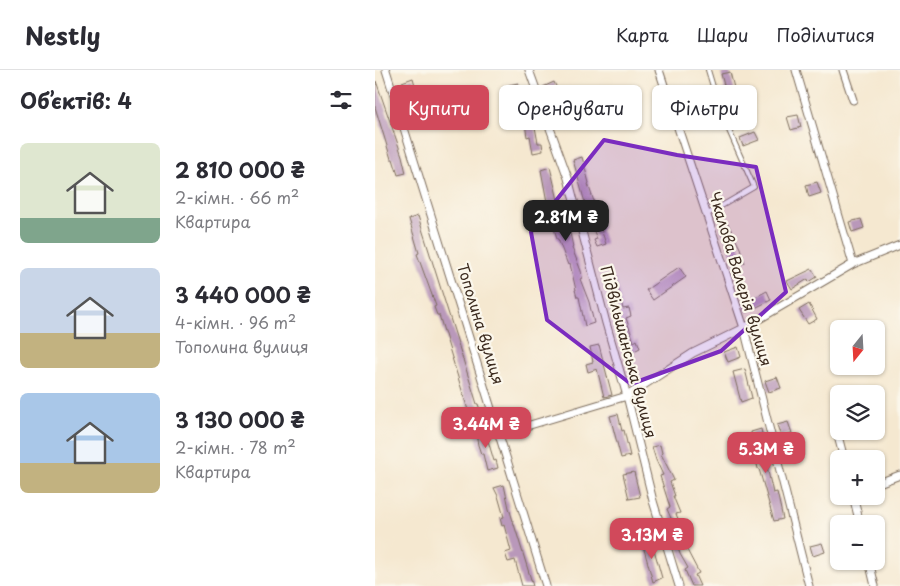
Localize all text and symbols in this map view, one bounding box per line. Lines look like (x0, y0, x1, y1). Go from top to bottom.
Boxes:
text: Nestly (25, 17, 101, 53)
text: Карта (616, 21, 669, 48)
text: Шари (697, 21, 749, 48)
text: Поділитися (777, 21, 875, 48)
text: Об’єктів: 4 (20, 84, 132, 116)
chip: Купити (390, 85, 489, 130)
chip: Орендувати (499, 85, 642, 130)
chip: Фільтри (652, 85, 757, 130)
icon: filters (327, 86, 355, 114)
text: 2 810 000 ₴ (175, 153, 305, 185)
icon: home (60, 163, 120, 223)
text: 2-кімн. · 66 m² (175, 185, 299, 209)
street label: Чкалова Валерія вулиця (704, 188, 779, 369)
pin: 2.81M ₴ (520, 200, 612, 242)
text: 2.81M ₴ (534, 204, 598, 228)
text: Квартира (175, 209, 250, 233)
street label: Тополина вулиця (452, 260, 511, 387)
street label: Підвільшанська вулиця (595, 263, 664, 440)
text: 3 440 000 ₴ (175, 278, 311, 310)
icon: home (60, 288, 120, 348)
text: 4-кімн. · 96 m² (175, 310, 296, 334)
north arrow (830, 320, 885, 375)
map controls (830, 320, 885, 570)
text: Тополина вулиця (175, 334, 309, 358)
button: layers (830, 385, 885, 440)
text: 3 130 000 ₴ (175, 403, 305, 435)
pin: 3.44M ₴ (440, 406, 532, 449)
text: 3.44M ₴ (452, 411, 520, 435)
icon: home (60, 413, 120, 473)
pin: 5.3M ₴ (725, 432, 807, 474)
text: 2-кімн. · 78 m² (175, 435, 296, 459)
text: 5.3M ₴ (738, 436, 794, 460)
button: + (830, 450, 885, 505)
text: Квартира (175, 459, 250, 483)
button: − (830, 515, 885, 570)
pin: 3.13M ₴ (606, 518, 698, 560)
text: 3.13M ₴ (621, 522, 683, 546)

